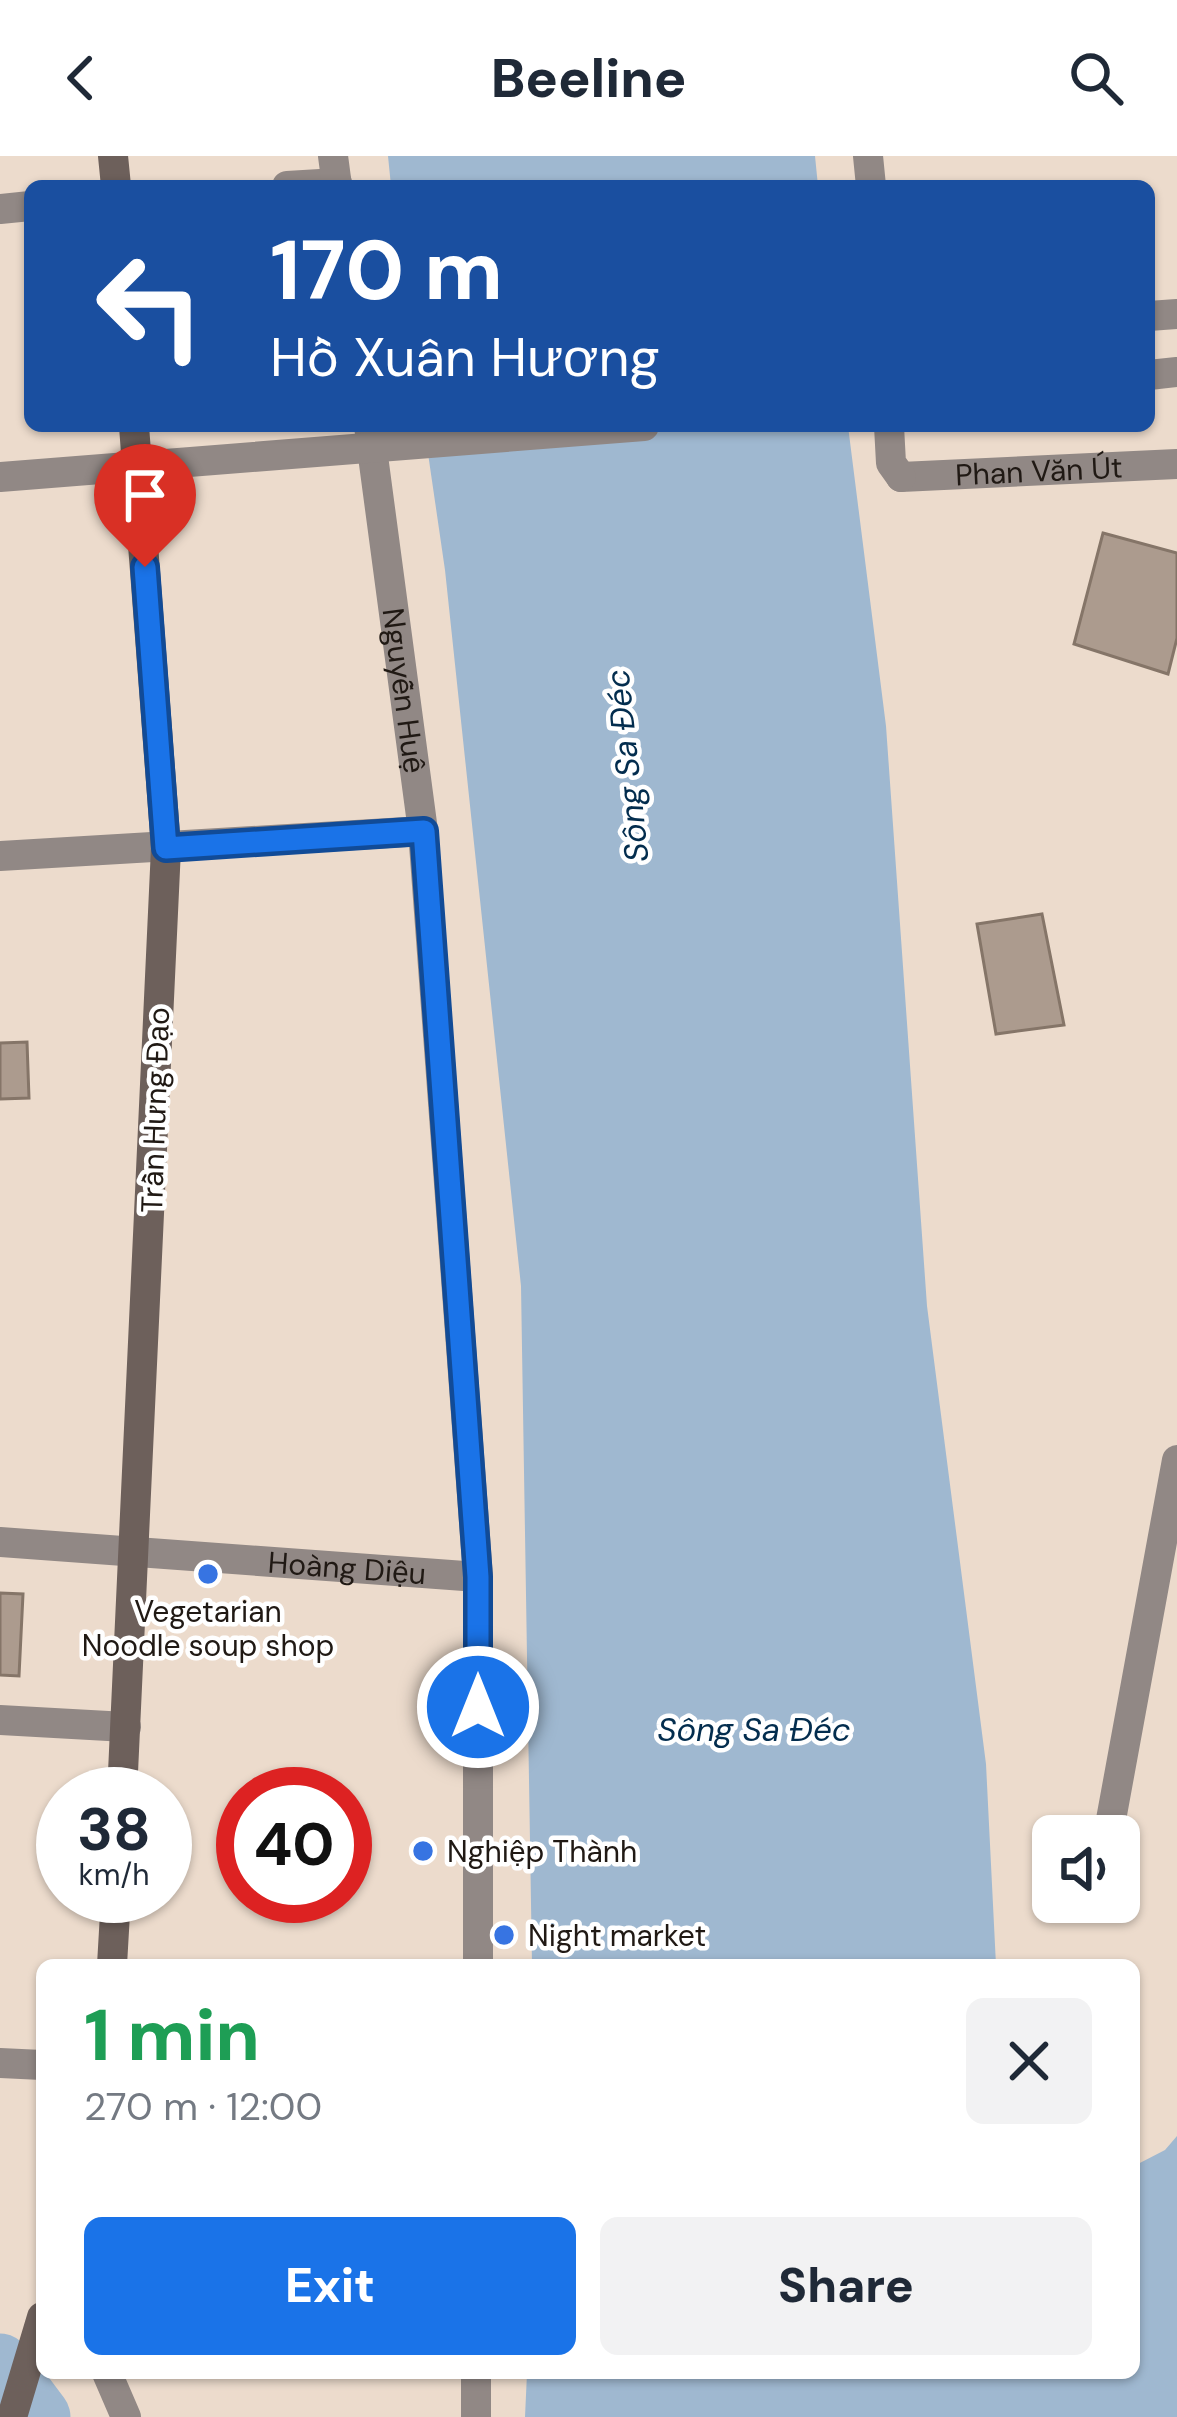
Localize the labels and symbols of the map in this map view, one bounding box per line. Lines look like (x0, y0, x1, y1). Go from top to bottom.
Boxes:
pin (94, 444, 196, 567)
street label: Phan Văn Út (954, 447, 1123, 494)
street label: Nguyễn Huệ (374, 606, 435, 776)
water label: Sông Sa Đéc (596, 667, 658, 865)
street label: Trần Hưng Đạo (132, 1006, 178, 1214)
street label: Hoàng Diệu (267, 1542, 427, 1593)
marker: Vegetarian Noodle soup shop (195, 1561, 221, 1587)
place label: Vegetarian Noodle soup shop (82, 1592, 334, 1665)
position arrow (415, 1644, 541, 1770)
water label: Sông Sa Đéc (657, 1708, 851, 1751)
speed limit sign: 40 (216, 1767, 372, 1923)
place label: Nghiệp Thành (447, 1832, 637, 1871)
marker: Nghiệp Thành (410, 1838, 436, 1864)
place label: Night market (528, 1916, 706, 1955)
marker: Night market (491, 1922, 517, 1948)

